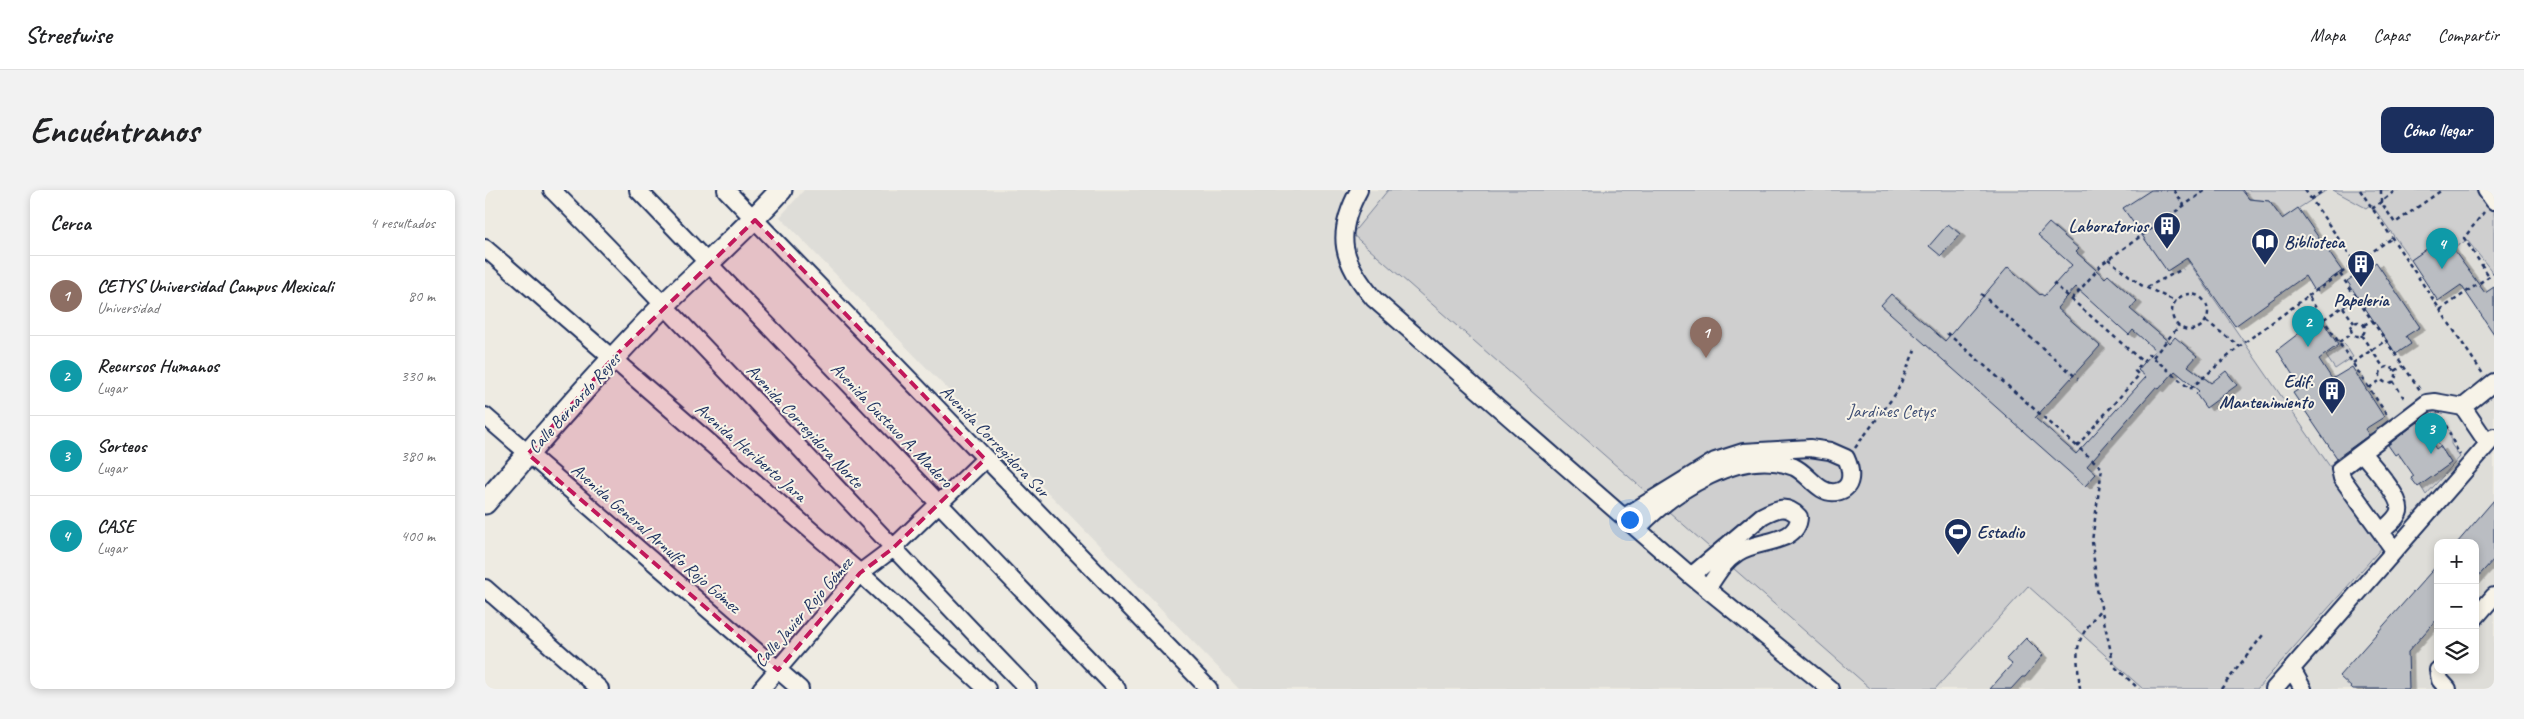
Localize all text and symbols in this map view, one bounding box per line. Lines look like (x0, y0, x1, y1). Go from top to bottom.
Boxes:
text: Streetwise (25, 20, 111, 50)
text: Mapa (2310, 24, 2345, 46)
text: Capas (2373, 24, 2410, 46)
text: Compartir (2438, 24, 2499, 46)
button: Cómo llegar (2381, 107, 2494, 153)
text: Encuéntranos (30, 108, 199, 153)
text: Cerca (50, 210, 91, 236)
building icon: Laboratorios (2152, 211, 2182, 250)
text: 4 resultados (370, 213, 435, 233)
place label: Laboratorios (2068, 215, 2150, 237)
library icon: Biblioteca (2250, 227, 2280, 266)
pin: 4 (2426, 228, 2458, 269)
place label: Biblioteca (2284, 231, 2346, 253)
building icon: Papeleria (2346, 249, 2376, 288)
text: CETYS Universidad Campus Mexicali (97, 274, 333, 298)
text: 1 (62, 286, 70, 306)
text: 80 m (408, 286, 435, 306)
place label: Papeleria (2333, 289, 2390, 311)
text: Universidad (97, 298, 159, 318)
pin: 2 (2292, 306, 2324, 347)
pin: 1 (1690, 317, 1722, 358)
street label: Calle Bernardo Reyes (523, 347, 626, 458)
text: Recursos Humanos (97, 354, 219, 378)
street label: Avenida Gustavo A. Madero (826, 358, 959, 494)
street label: Avenida Corregidora Norte (742, 359, 869, 493)
text: 2 (62, 366, 70, 386)
text: 330 m (401, 366, 435, 386)
place label: Edif. Mantenimiento (2219, 370, 2314, 413)
building icon: Edif. Mantenimiento (2317, 376, 2347, 415)
text: Lugar (97, 378, 127, 398)
street label: Avenida Corregidora Sur (936, 380, 1055, 503)
street label: Avenida Heriberto Jara (691, 398, 812, 507)
park label: Jardines Cetys (1846, 400, 1936, 422)
pin: 3 (2415, 413, 2447, 454)
text: Sorteos (97, 434, 146, 458)
text: 3 (62, 446, 70, 466)
text: 380 m (401, 446, 435, 466)
text: Lugar (97, 458, 127, 478)
street label: Avenida General Arnulfo Rojo Gómez (567, 458, 747, 619)
your location (1617, 507, 1643, 533)
text: CASE (97, 514, 134, 538)
sports icon: Estadio (1943, 517, 1973, 556)
place label: Estadio (1977, 521, 2026, 543)
text: 4 (62, 526, 70, 546)
text: 400 m (401, 526, 435, 546)
text: Lugar (97, 538, 127, 558)
map controls (2434, 539, 2479, 674)
button: + (2434, 539, 2479, 584)
street label: Calle Javier Rojo Gómez (749, 551, 858, 672)
button: − (2434, 584, 2479, 629)
button: layers (2434, 629, 2479, 674)

